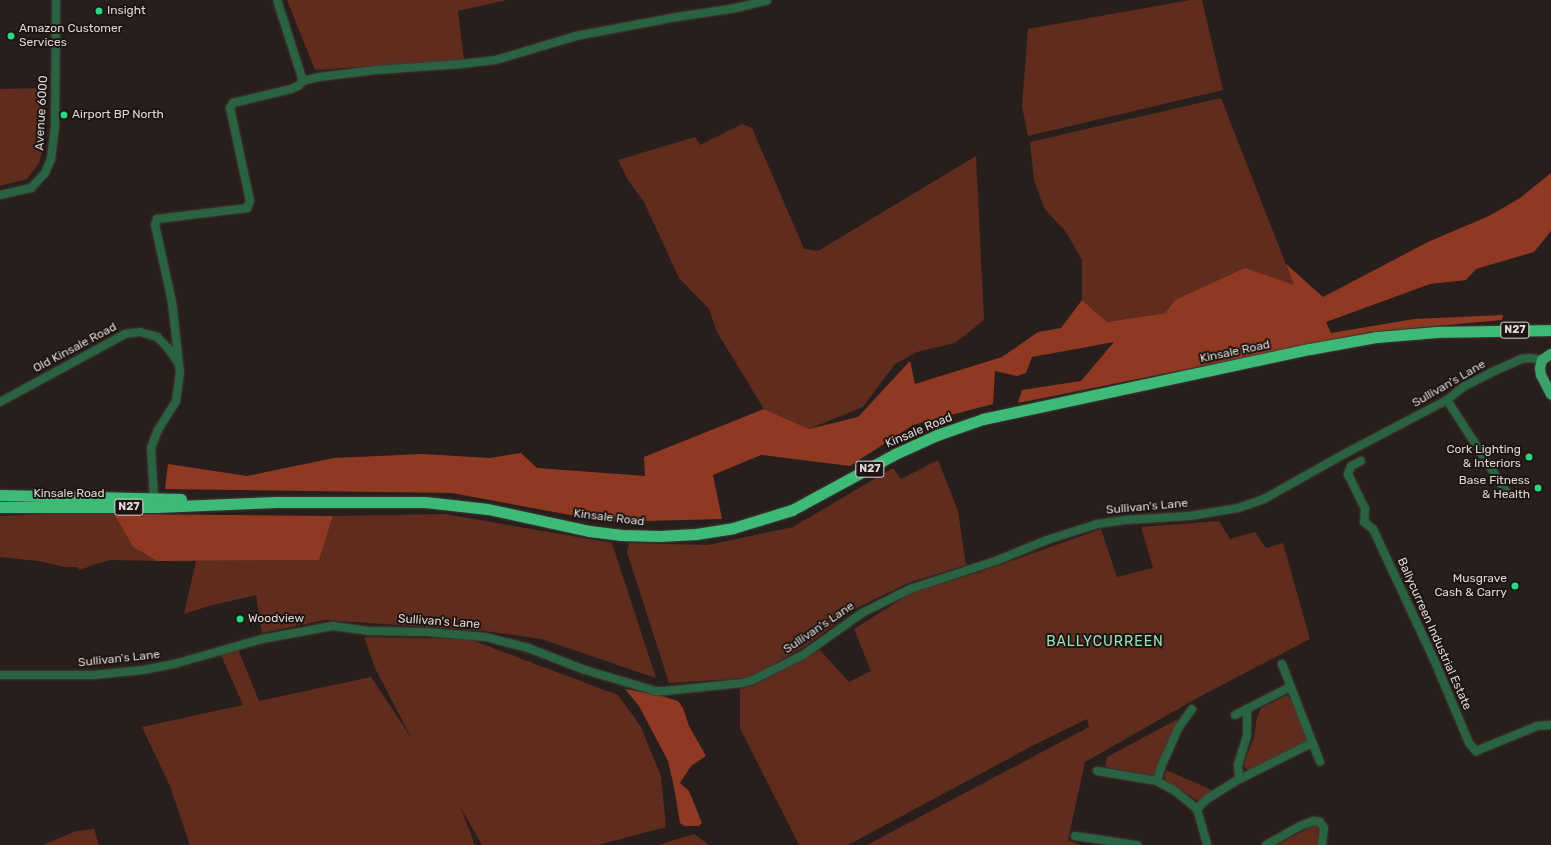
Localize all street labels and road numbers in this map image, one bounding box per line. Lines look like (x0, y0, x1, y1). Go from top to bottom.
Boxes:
street label: Avenue 6000 (33, 75, 51, 151)
street label: Old Kinsale Road (31, 320, 119, 376)
road number: N27 (1500, 321, 1530, 339)
street label: Kinsale Road (1199, 338, 1271, 366)
street label: Sullivan's Lane (1410, 357, 1488, 411)
street label: Kinsale Road (883, 410, 955, 452)
road number: N27 (855, 460, 885, 478)
street label: Kinsale Road (33, 487, 105, 501)
street label: Sullivan's Lane (1105, 496, 1189, 518)
road number: N27 (114, 498, 144, 516)
street label: Kinsale Road (573, 507, 645, 529)
street label: Ballycurreen Industrial Estate (1394, 556, 1474, 712)
street label: Sullivan's Lane (781, 599, 857, 657)
street label: Sullivan's Lane (398, 612, 480, 632)
street label: Sullivan's Lane (77, 648, 161, 670)

